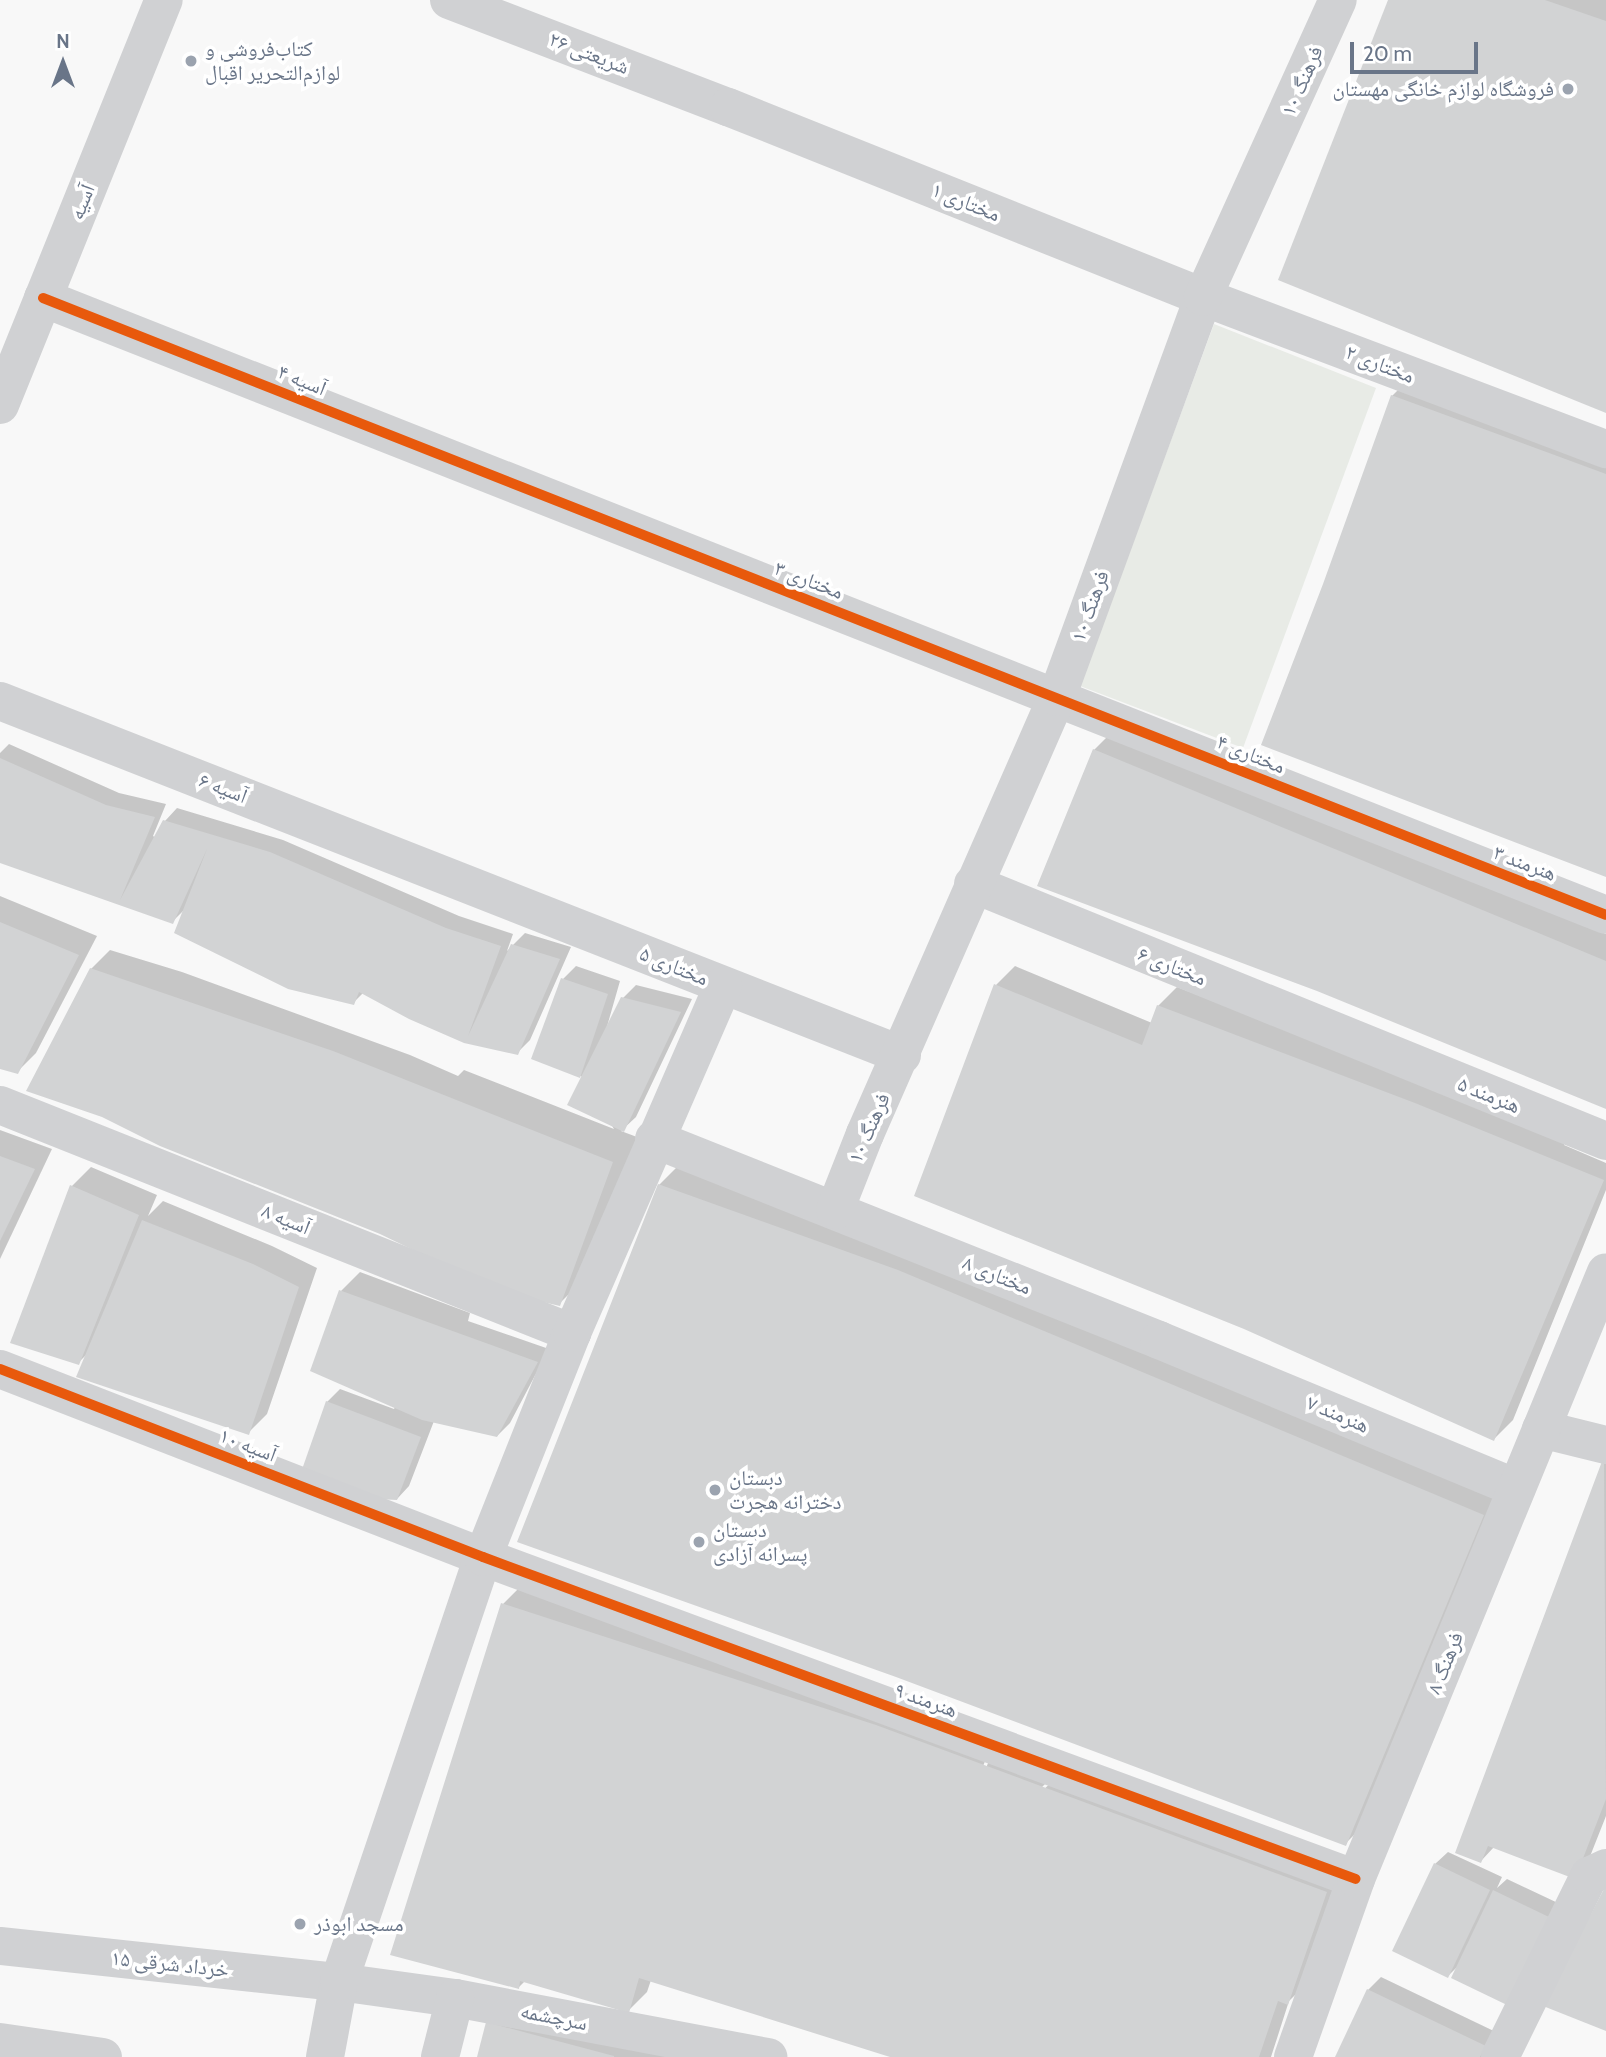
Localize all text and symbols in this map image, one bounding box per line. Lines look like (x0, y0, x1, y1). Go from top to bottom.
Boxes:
street label: شریعتی ۲۶ (545, 26, 633, 80)
north arrow (28, 28, 98, 98)
scale bar (1354, 28, 1482, 72)
text: N (56, 30, 70, 53)
place label: کتاب‌فروشی و لوازم‌التحریر اقبال (205, 36, 340, 86)
text: 20 m (1363, 41, 1412, 66)
street label: فرهنگ ۱۰ (1275, 42, 1329, 120)
marker: کتاب‌فروشی و لوازم‌التحریر اقبال (183, 53, 199, 69)
place label: فروشگاه لوازم خانگی مهستان (1333, 76, 1554, 102)
marker: فروشگاه لوازم خانگی مهستان (1560, 81, 1576, 97)
street label: مختاری ۱ (928, 177, 1004, 227)
street label: آسیه (64, 181, 100, 223)
street label: مختاری ۲ (1342, 339, 1418, 389)
street label: آسیه ۴ (274, 359, 330, 401)
street label: مختاری ۳ (771, 555, 847, 605)
street label: فرهنگ ۱۰ (1066, 567, 1114, 645)
street label: مختاری ۴ (1213, 729, 1289, 779)
street label: آسیه ۶ (195, 767, 251, 809)
street label: هنرمند ۳ (1490, 840, 1560, 886)
street label: مختاری ۵ (636, 941, 712, 991)
street label: مختاری ۶ (1134, 941, 1210, 991)
street label: هنرمند ۵ (1454, 1071, 1524, 1119)
street label: فرهنگ ۱۰ (842, 1089, 896, 1167)
street label: آسیه ۸ (258, 1198, 314, 1240)
street label: مختاری ۸ (959, 1250, 1035, 1300)
street label: هنرمند ۷ (1303, 1390, 1373, 1438)
street label: آسیه ۱۰ (216, 1423, 280, 1467)
place label: دبستان دخترانه هجرت (729, 1465, 841, 1515)
marker: دبستان دخترانه هجرت (707, 1482, 723, 1498)
place label: دبستان پسرانه آزادی (713, 1517, 807, 1567)
marker: دبستان پسرانه آزادی (691, 1534, 707, 1550)
street label: فرهنگ ۸ (1421, 1628, 1469, 1698)
street label: هنرمند ۹ (891, 1677, 961, 1723)
place label: مسجد ابوذر (314, 1911, 404, 1937)
marker: مسجد ابوذر (292, 1916, 308, 1932)
street label: ۱۵ خرداد شرقی (110, 1945, 230, 1983)
street label: سرچشمه (518, 1998, 590, 2036)

